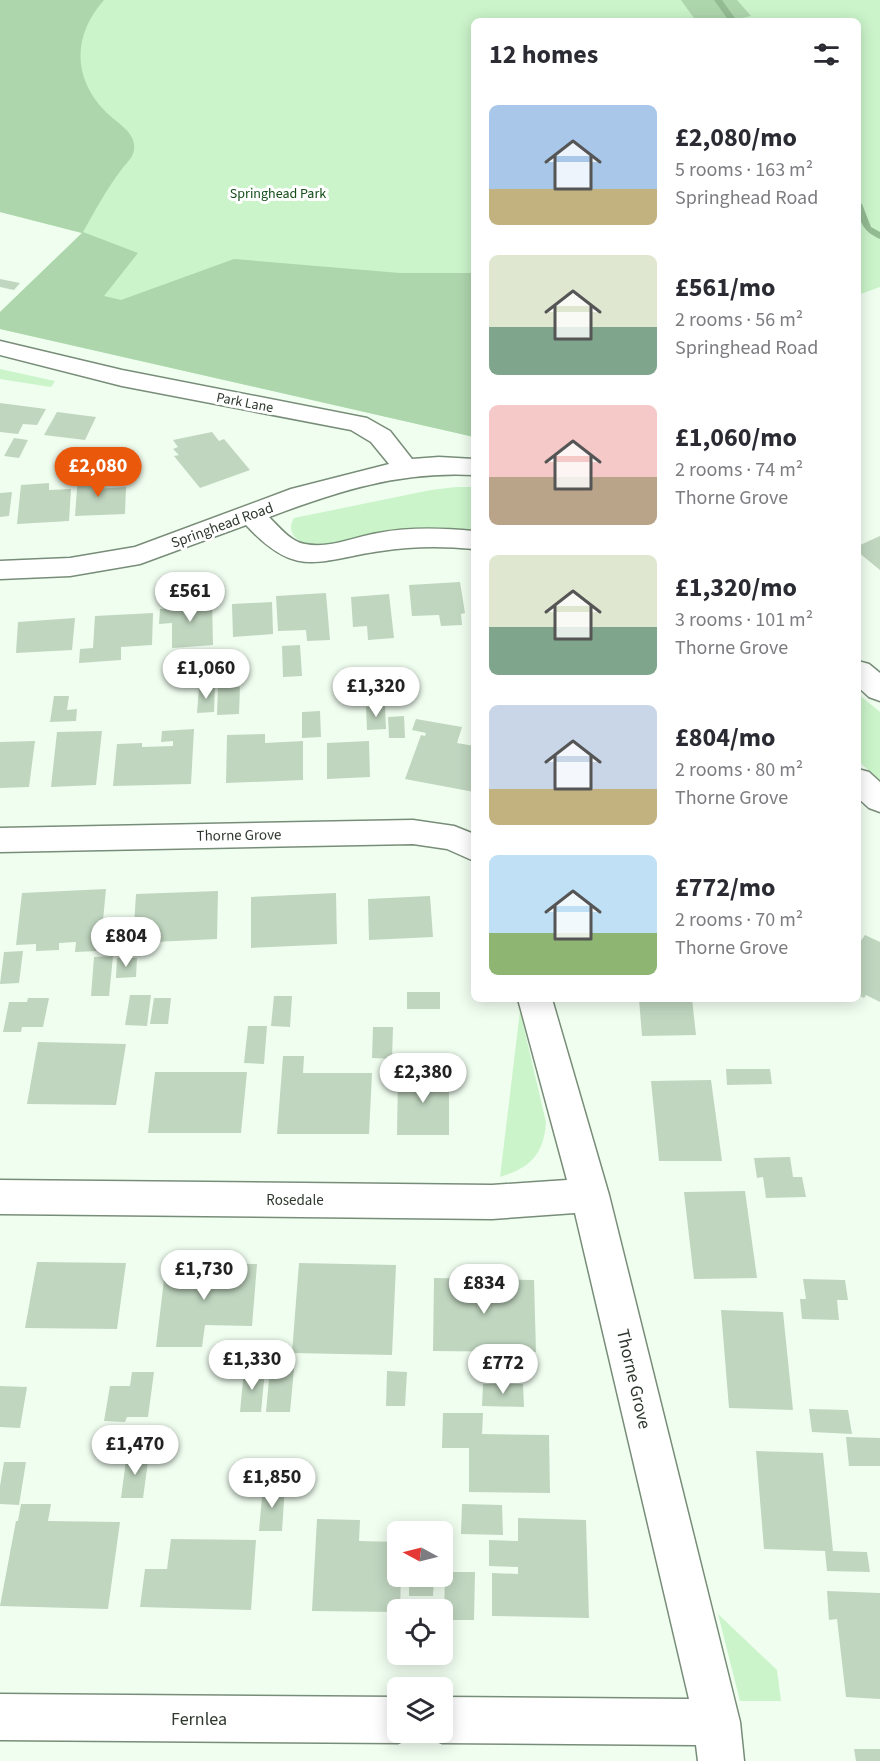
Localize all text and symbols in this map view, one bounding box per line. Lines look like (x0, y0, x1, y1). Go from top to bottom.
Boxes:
text: 12 homes (489, 36, 598, 73)
icon: filters (810, 38, 843, 71)
text: £2,080/mo (675, 119, 797, 156)
icon: home (537, 129, 609, 201)
text: 5 rooms · 163 m² (675, 156, 813, 184)
park label: Springhead Park (230, 184, 326, 204)
text: Springhead Road (675, 184, 818, 212)
text: £561/mo (675, 269, 775, 306)
icon: home (537, 279, 609, 351)
text: 2 rooms · 56 m² (675, 306, 803, 334)
text: Springhead Road (675, 334, 818, 362)
street label: Park Lane (215, 388, 275, 418)
text: £1,060/mo (675, 419, 797, 456)
icon: home (537, 429, 609, 501)
pin: £2,080 (49, 447, 147, 498)
text: £2,080 (69, 452, 127, 480)
text: 2 rooms · 74 m² (675, 456, 803, 484)
text: Thorne Grove (675, 484, 788, 512)
street label: Springhead Road (168, 497, 276, 554)
text: £1,320/mo (675, 569, 797, 606)
pin: £561 (154, 572, 226, 623)
text: £561 (169, 577, 211, 605)
icon: home (537, 579, 609, 651)
text: 3 rooms · 101 m² (675, 606, 813, 634)
text: Thorne Grove (675, 634, 788, 662)
pin: £1,060 (157, 649, 255, 700)
text: £1,060 (177, 654, 235, 682)
pin: £1,320 (327, 667, 425, 718)
text: £1,320 (347, 672, 405, 700)
text: £804/mo (675, 719, 775, 756)
icon: home (537, 729, 609, 801)
text: 2 rooms · 80 m² (675, 756, 803, 784)
text: Thorne Grove (675, 784, 788, 812)
street label: Thorne Grove (196, 824, 282, 847)
text: £772/mo (675, 869, 775, 906)
icon: home (537, 879, 609, 951)
text: 2 rooms · 70 m² (675, 906, 803, 934)
pin: £804 (90, 917, 162, 968)
text: £804 (105, 922, 147, 950)
text: Thorne Grove (675, 934, 788, 962)
pin: £2,380 (374, 1053, 472, 1104)
text: £2,380 (394, 1058, 452, 1086)
street label: Rosedale (266, 1190, 324, 1211)
pin: £1,730 (155, 1250, 253, 1301)
text: £1,730 (175, 1255, 233, 1283)
pin: £834 (448, 1264, 520, 1315)
text: £834 (463, 1269, 505, 1297)
street label: Thorne Grove (610, 1327, 657, 1432)
pin: £1,330 (203, 1340, 301, 1391)
pin: £772 (467, 1344, 539, 1395)
text: £1,330 (223, 1345, 281, 1373)
text: £772 (482, 1349, 524, 1377)
pin: £1,470 (86, 1425, 184, 1476)
text: £1,470 (106, 1430, 164, 1458)
pin: £1,850 (223, 1458, 321, 1509)
text: £1,850 (243, 1463, 301, 1491)
north arrow (387, 1521, 453, 1587)
map controls (387, 1521, 453, 1743)
button: locate (387, 1599, 453, 1665)
button: layers (387, 1677, 453, 1743)
street label: Fernlea (171, 1707, 227, 1732)

